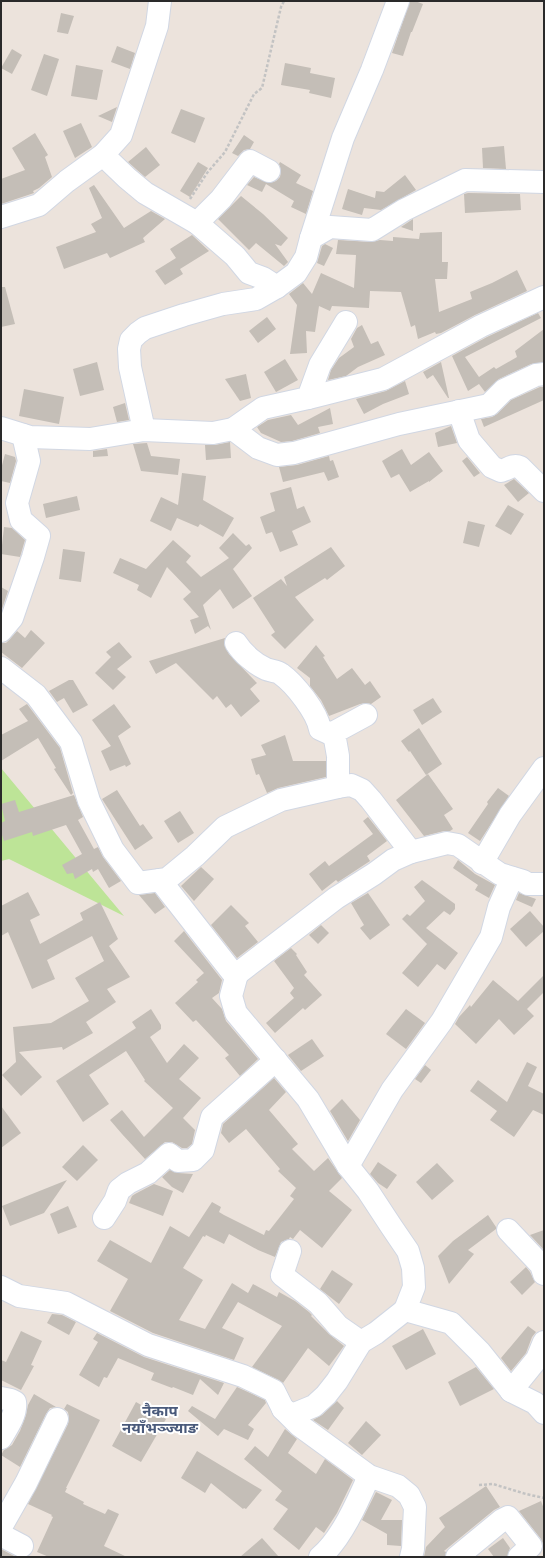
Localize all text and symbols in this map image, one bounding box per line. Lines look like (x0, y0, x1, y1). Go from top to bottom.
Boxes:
district label: नैकाप नयाँभञ्ज्याङ (122, 1402, 199, 1436)

